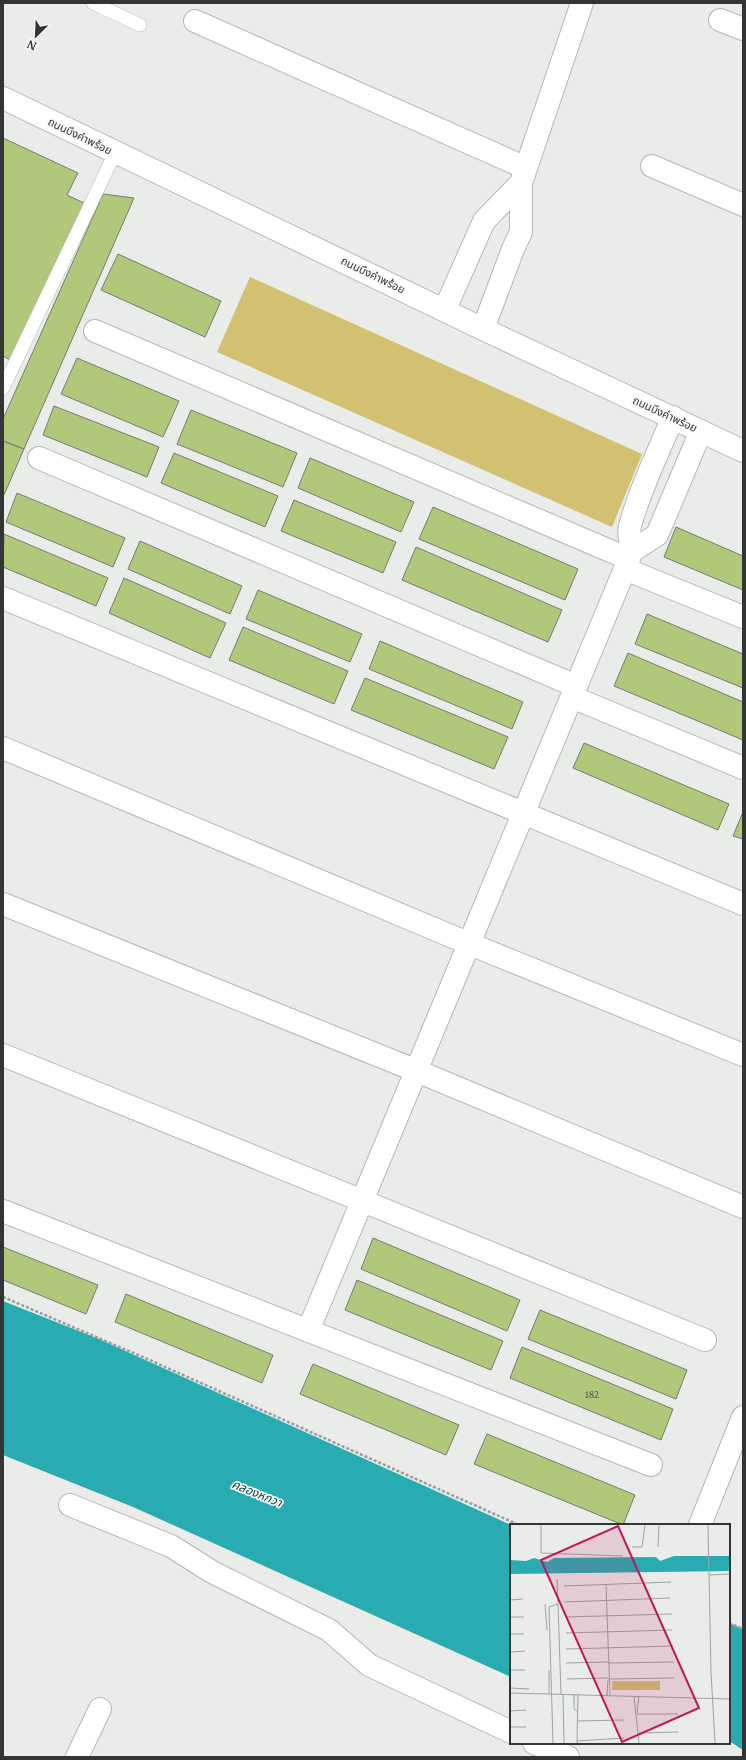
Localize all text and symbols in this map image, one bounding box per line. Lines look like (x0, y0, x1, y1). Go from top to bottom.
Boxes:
north arrow (16, 16, 56, 56)
text: N (25, 37, 39, 53)
street label: ถนนบึงคำพร้อย (46, 114, 114, 158)
street label: ถนนบึงคำพร้อย (339, 253, 407, 297)
street label: ถนนบึงคำพร้อย (630, 393, 700, 435)
house number: 182 (585, 1389, 599, 1400)
water label: คลองหกวา (230, 1476, 285, 1510)
inset map (510, 1524, 730, 1744)

